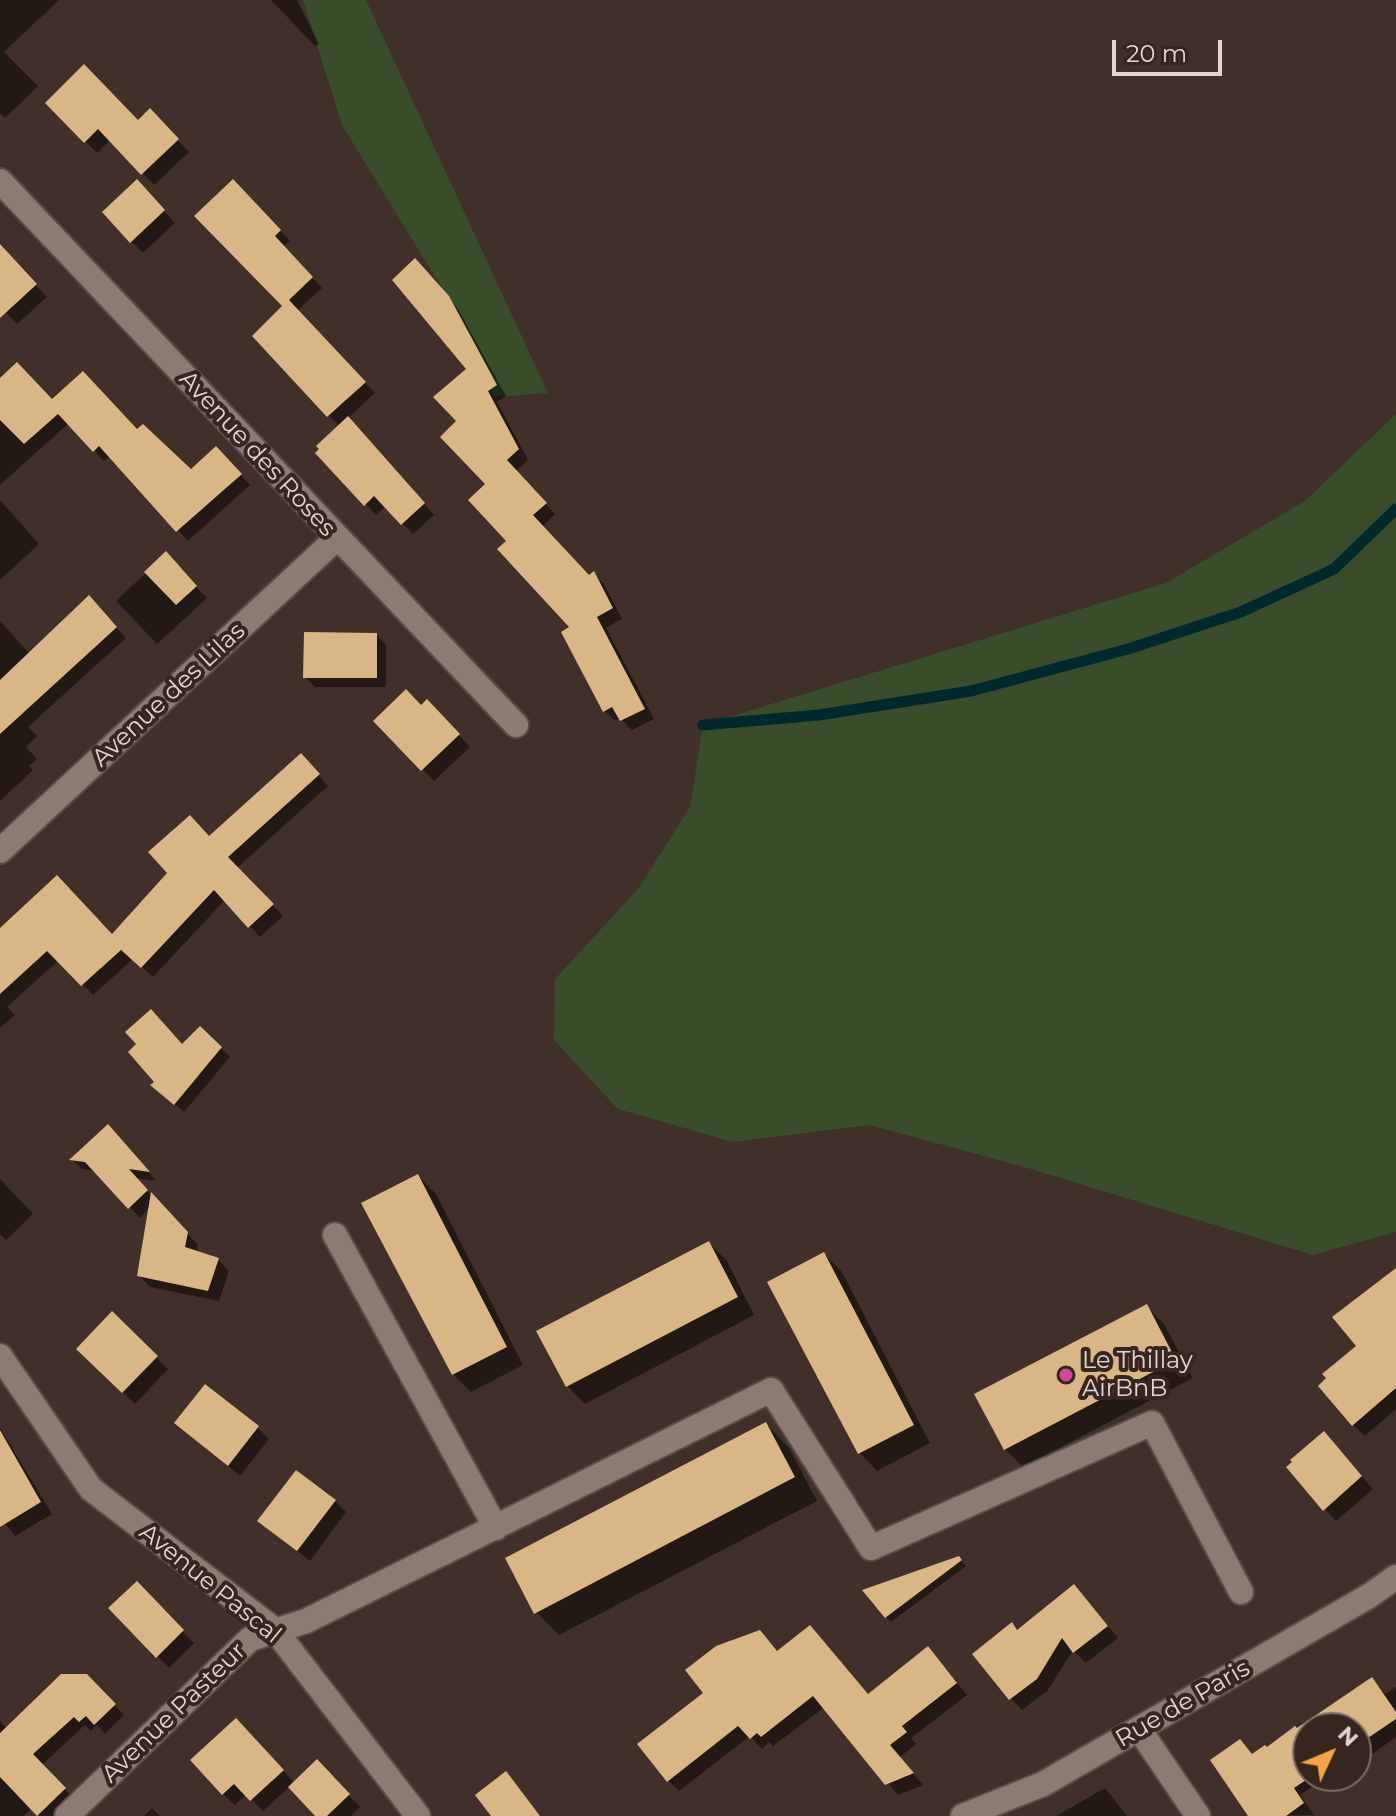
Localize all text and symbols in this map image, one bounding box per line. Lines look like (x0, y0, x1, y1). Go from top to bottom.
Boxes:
scale bar (1116, 24, 1226, 74)
text: 20 m (1126, 39, 1187, 68)
street label: Avenue des Roses (173, 365, 341, 543)
street label: Avenue des Lilas (87, 617, 251, 773)
place label: Le Thillay AirBnB (1082, 1347, 1193, 1403)
marker: Le Thillay AirBnB (1057, 1366, 1075, 1384)
street label: Avenue Pascal (133, 1518, 287, 1650)
street label: Avenue Pasteur (96, 1637, 252, 1789)
street label: Rue de Paris (1111, 1654, 1255, 1754)
north arrow (1292, 1712, 1372, 1792)
text: N (1332, 1721, 1364, 1752)

